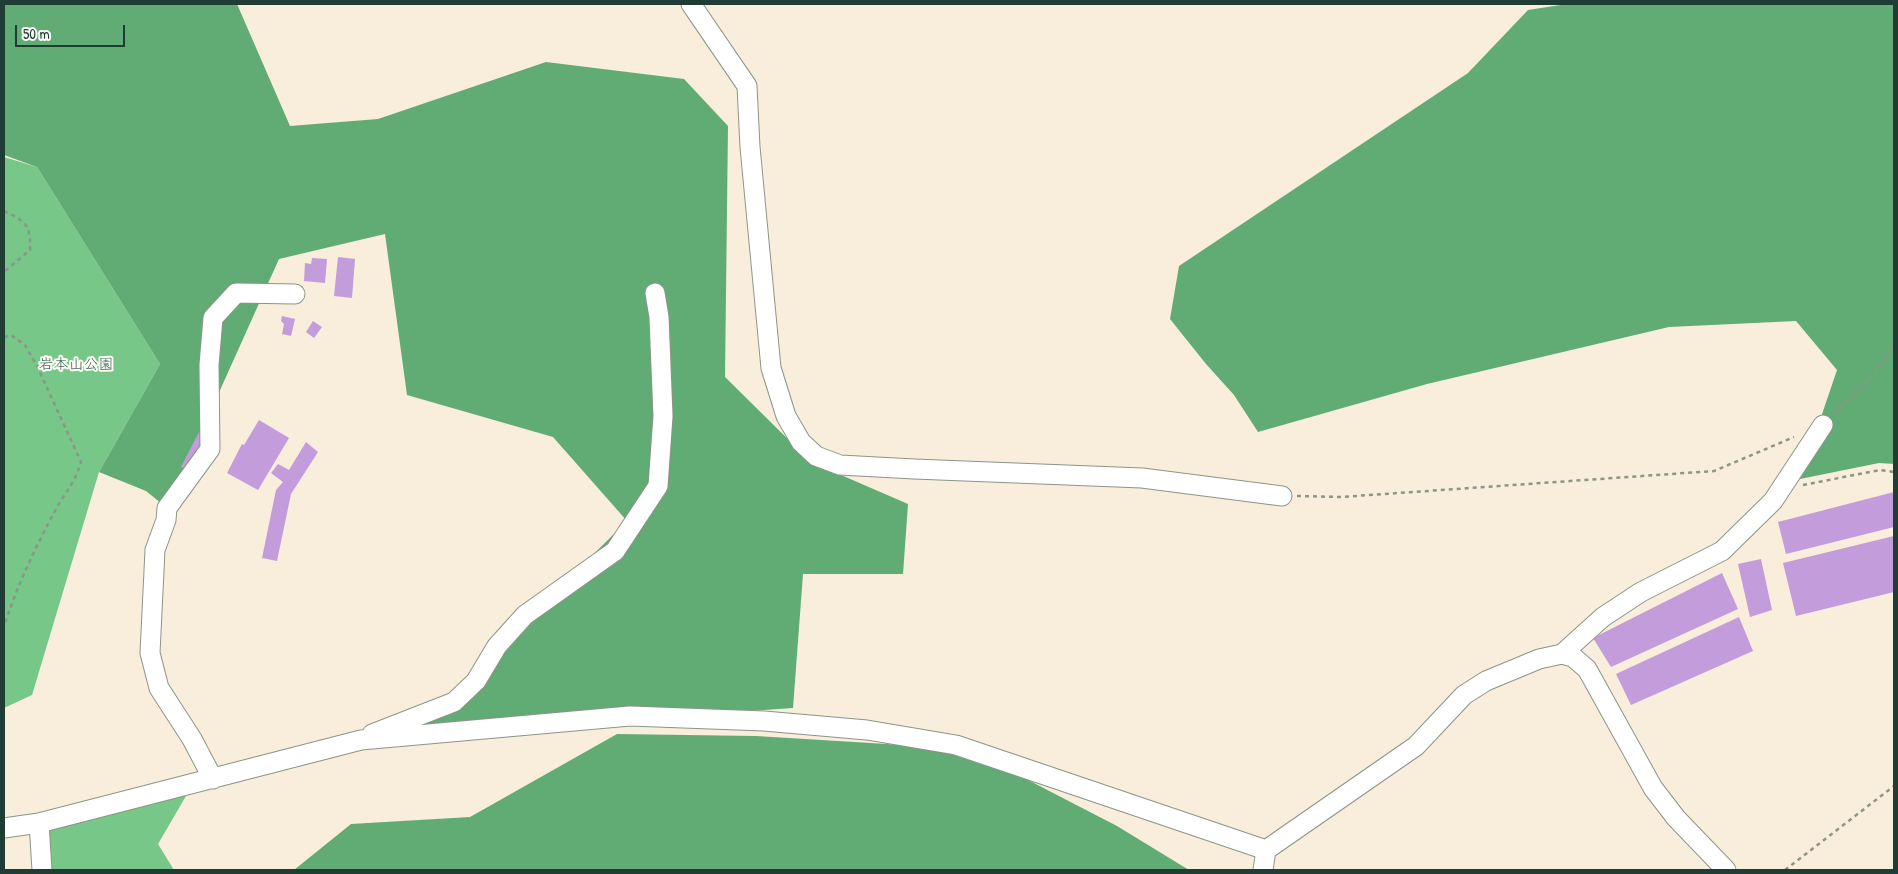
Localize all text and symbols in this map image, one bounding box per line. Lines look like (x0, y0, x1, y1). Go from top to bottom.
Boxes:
scale bar (18, 15, 128, 47)
text: 50 m (23, 23, 50, 44)
park label: 岩本山公園 (39, 356, 113, 374)

